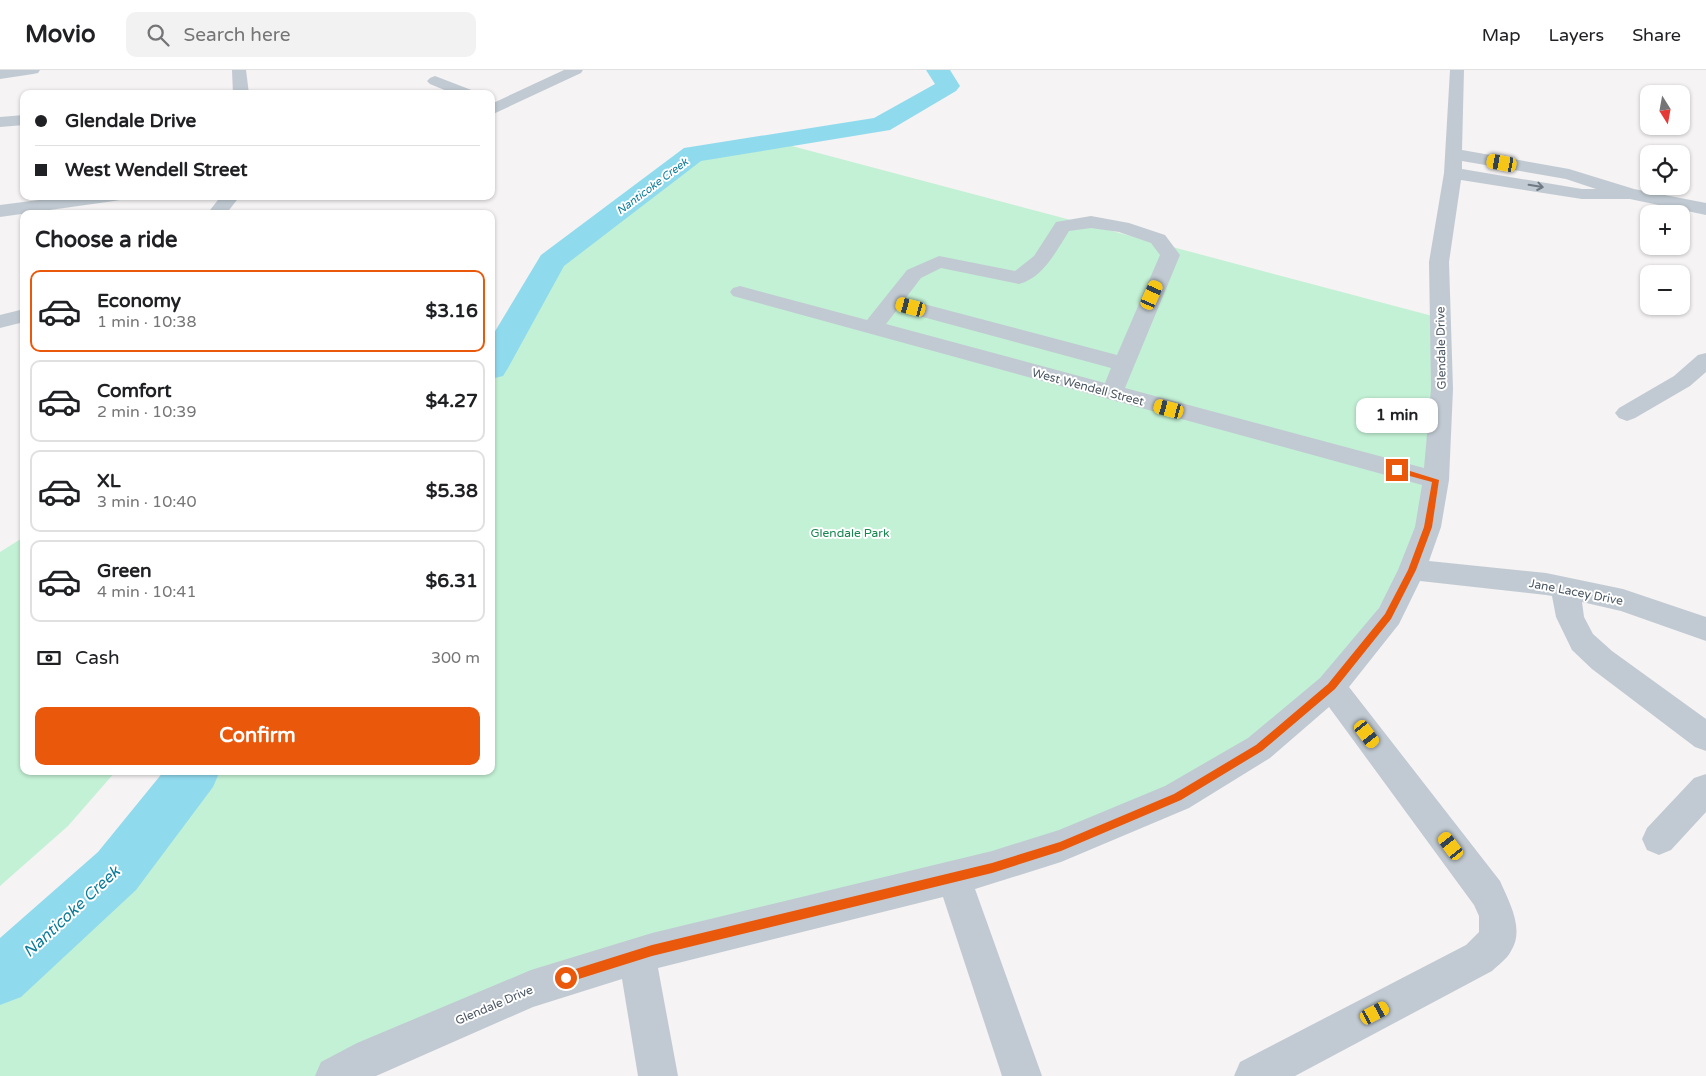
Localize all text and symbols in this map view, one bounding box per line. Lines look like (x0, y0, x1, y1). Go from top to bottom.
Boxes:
search box (126, 12, 476, 57)
text: Movio (25, 20, 96, 49)
icon: search (144, 21, 172, 49)
text: Search here (184, 24, 290, 46)
text: Map (1482, 24, 1521, 46)
text: Layers (1549, 24, 1604, 46)
text: Share (1632, 24, 1681, 46)
north arrow (1640, 85, 1690, 135)
map controls (1640, 85, 1690, 315)
text: Glendale Drive (65, 110, 196, 132)
button: locate (1640, 145, 1690, 195)
car (1485, 153, 1518, 173)
water label: Nanticoke Creek (614, 155, 691, 217)
text: West Wendell Street (65, 159, 247, 181)
one-way arrow (1527, 182, 1543, 192)
button: + (1640, 205, 1690, 255)
text: Choose a ride (35, 227, 178, 253)
button: − (1640, 265, 1690, 315)
car (1139, 278, 1164, 312)
icon: car (37, 289, 82, 334)
text: Economy (97, 290, 181, 312)
car (894, 296, 927, 318)
text: $3.16 (426, 300, 478, 322)
street label: Glendale Drive (1433, 306, 1449, 390)
text: 1 min · 10:38 (97, 312, 196, 332)
street label: West Wendell Street (1031, 365, 1146, 409)
icon: car (37, 379, 82, 424)
text: Comfort (97, 380, 171, 402)
text: $4.27 (426, 390, 478, 412)
car (1152, 398, 1185, 420)
callout: 1 min (1356, 398, 1438, 432)
text: 2 min · 10:39 (97, 402, 196, 422)
text: 1 min (1376, 405, 1418, 425)
route end (1386, 459, 1408, 481)
icon: car (37, 469, 82, 514)
text: XL (97, 470, 121, 492)
text: $5.38 (426, 480, 478, 502)
text: 3 min · 10:40 (97, 492, 196, 512)
park label: Glendale Park (810, 526, 890, 540)
icon: car (37, 559, 82, 604)
text: Green (97, 560, 151, 582)
text: $6.31 (426, 570, 478, 592)
street label: Jane Lacey Drive (1528, 576, 1624, 608)
text: 4 min · 10:41 (97, 582, 196, 602)
icon: cash (35, 644, 63, 672)
text: Cash (75, 647, 120, 669)
text: 300 m (431, 648, 480, 668)
button: Confirm (35, 707, 480, 765)
car (1351, 718, 1382, 750)
car (1435, 830, 1466, 862)
water label: Nanticoke Creek (19, 861, 125, 962)
route start (555, 967, 577, 989)
street label: Glendale Drive (453, 982, 535, 1028)
car (1358, 999, 1391, 1027)

